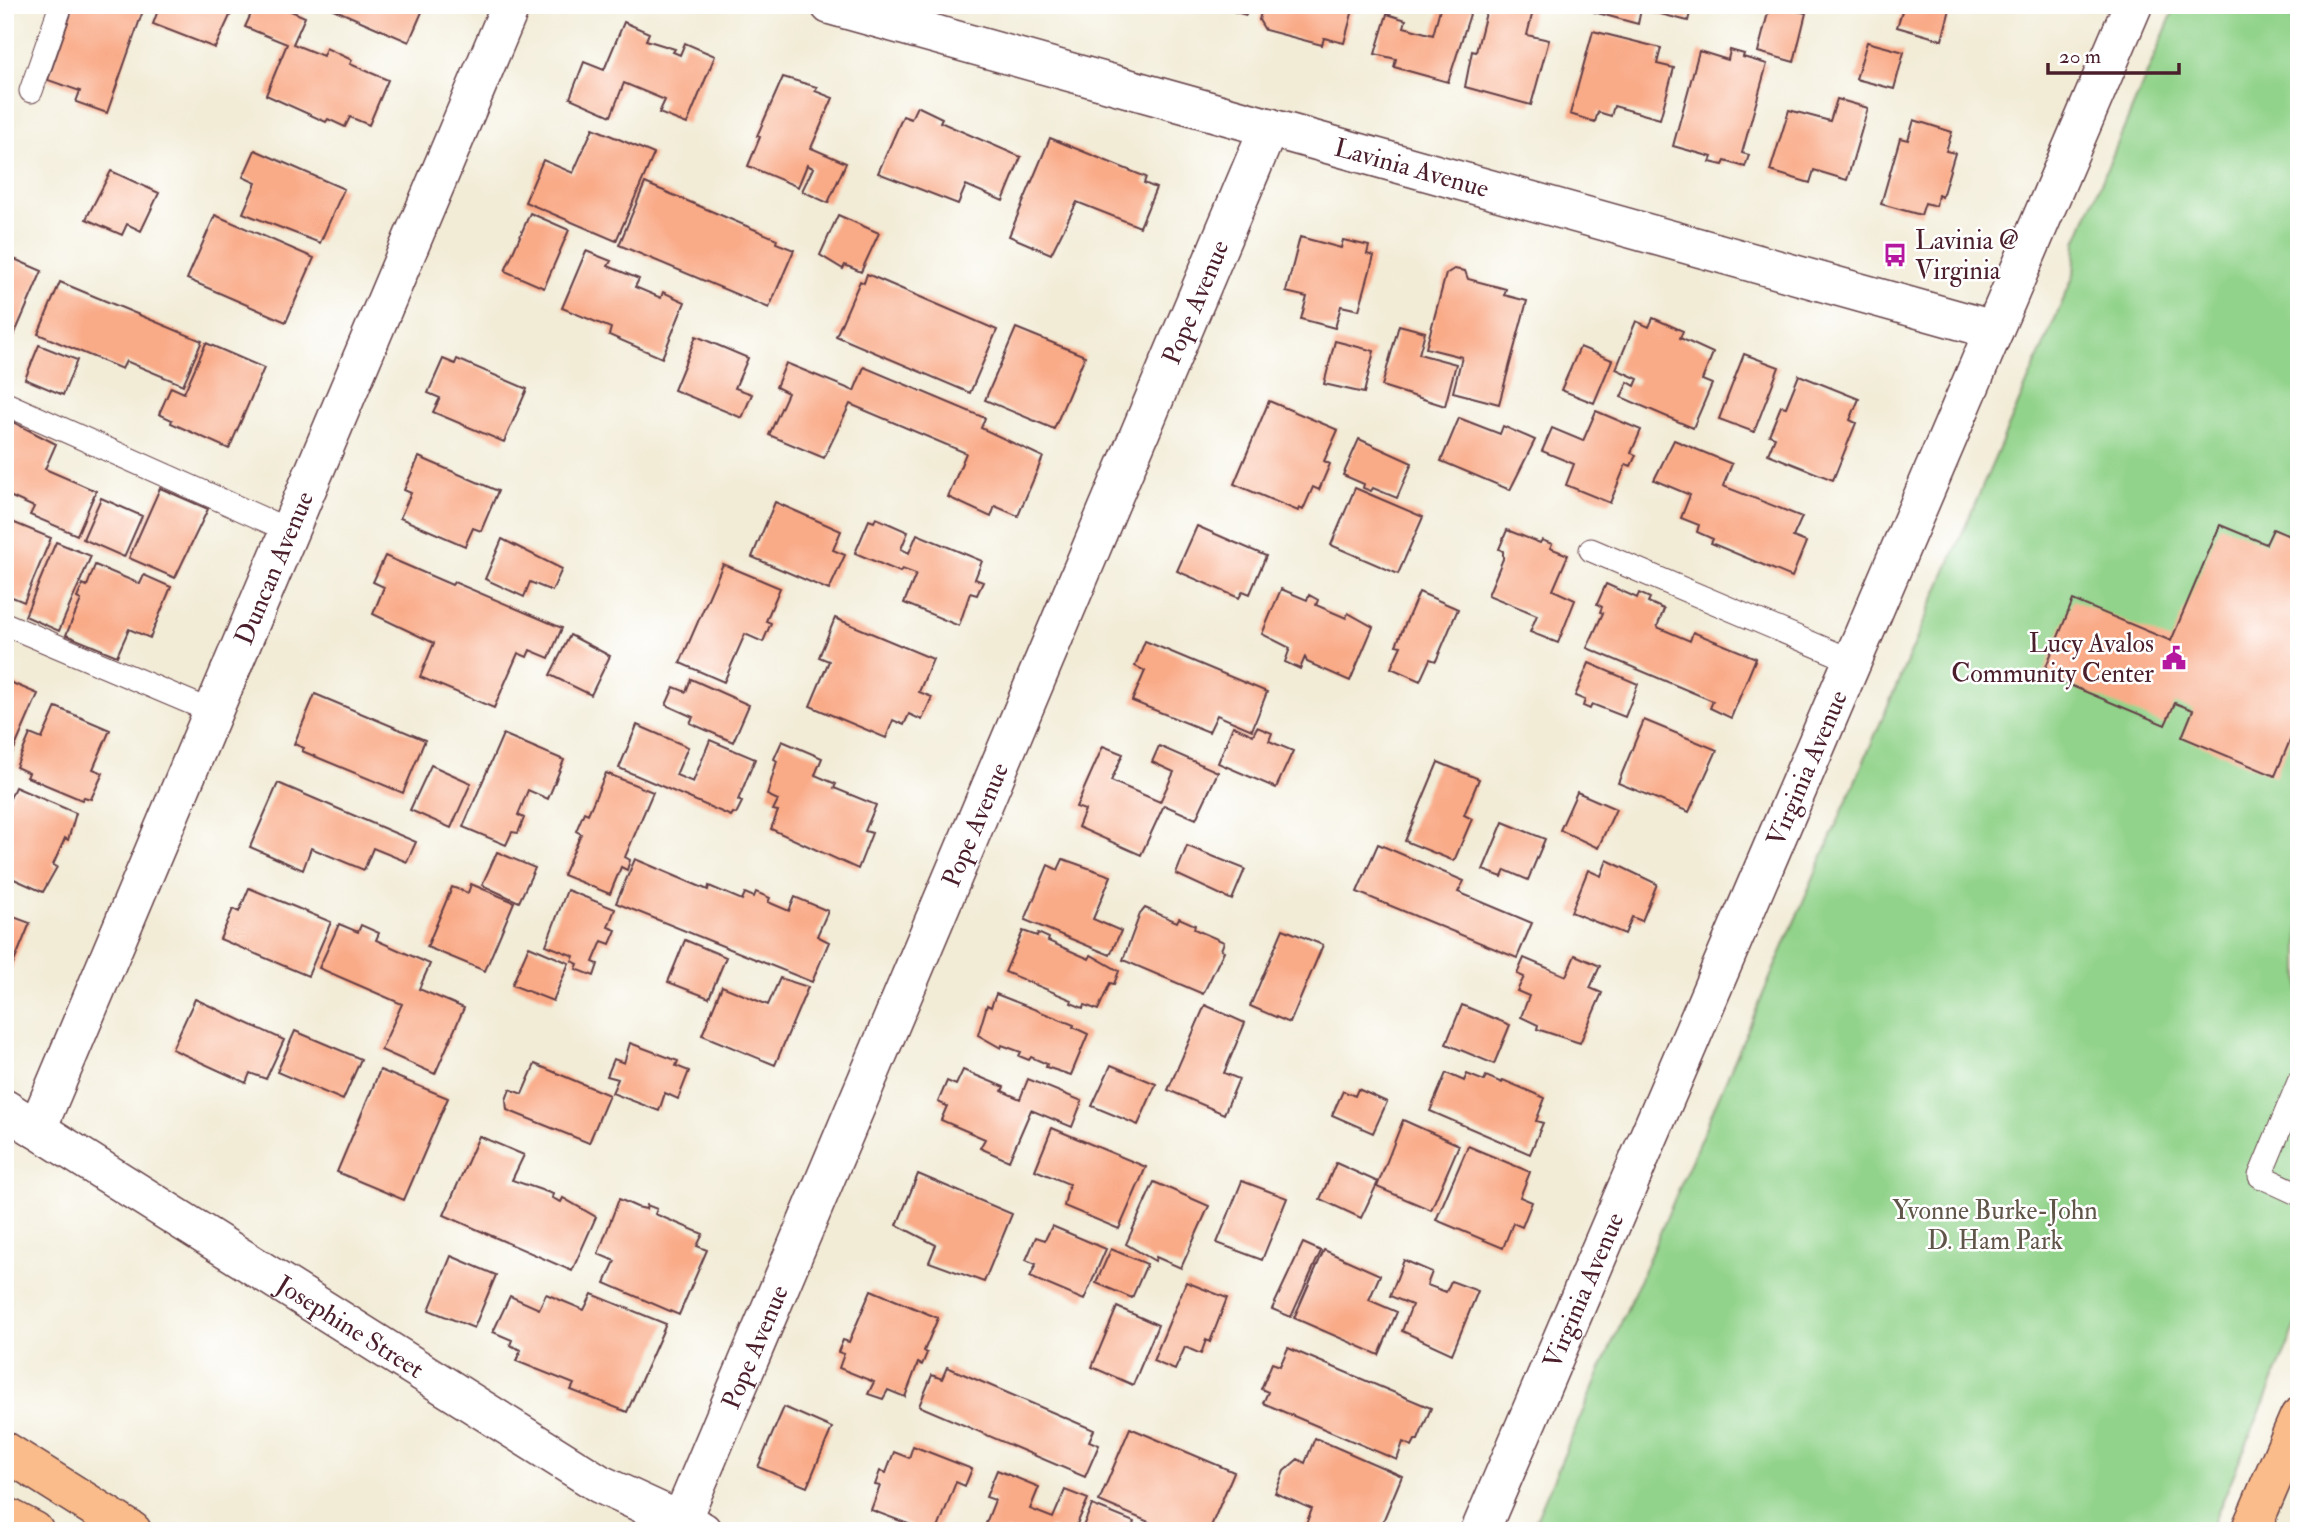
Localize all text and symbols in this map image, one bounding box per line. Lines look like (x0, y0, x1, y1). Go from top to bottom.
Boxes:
scale bar (2048, 32, 2180, 76)
text: 20 m (2059, 43, 2101, 70)
street label: Lavinia Avenue (1331, 132, 1493, 205)
place label: Lavinia @ Virginia (1915, 225, 2019, 287)
street label: Pope Avenue (1156, 235, 1237, 369)
bus stop icon: Lavinia @ Virginia (1881, 241, 1909, 269)
street label: Duncan Avenue (228, 487, 321, 650)
place label: Lucy Avalos Community Center (1951, 628, 2154, 690)
public building icon: Lucy Avalos Community Center (2160, 644, 2188, 672)
street label: Virginia Avenue (1760, 685, 1855, 851)
street label: Pope Avenue (935, 758, 1016, 892)
park label: Yvonne Burke-John D. Ham Park (1892, 1195, 2098, 1257)
street label: Virginia Avenue (1537, 1208, 1631, 1373)
street label: Josephine Street (269, 1268, 429, 1386)
street label: Pope Avenue (715, 1280, 796, 1414)

